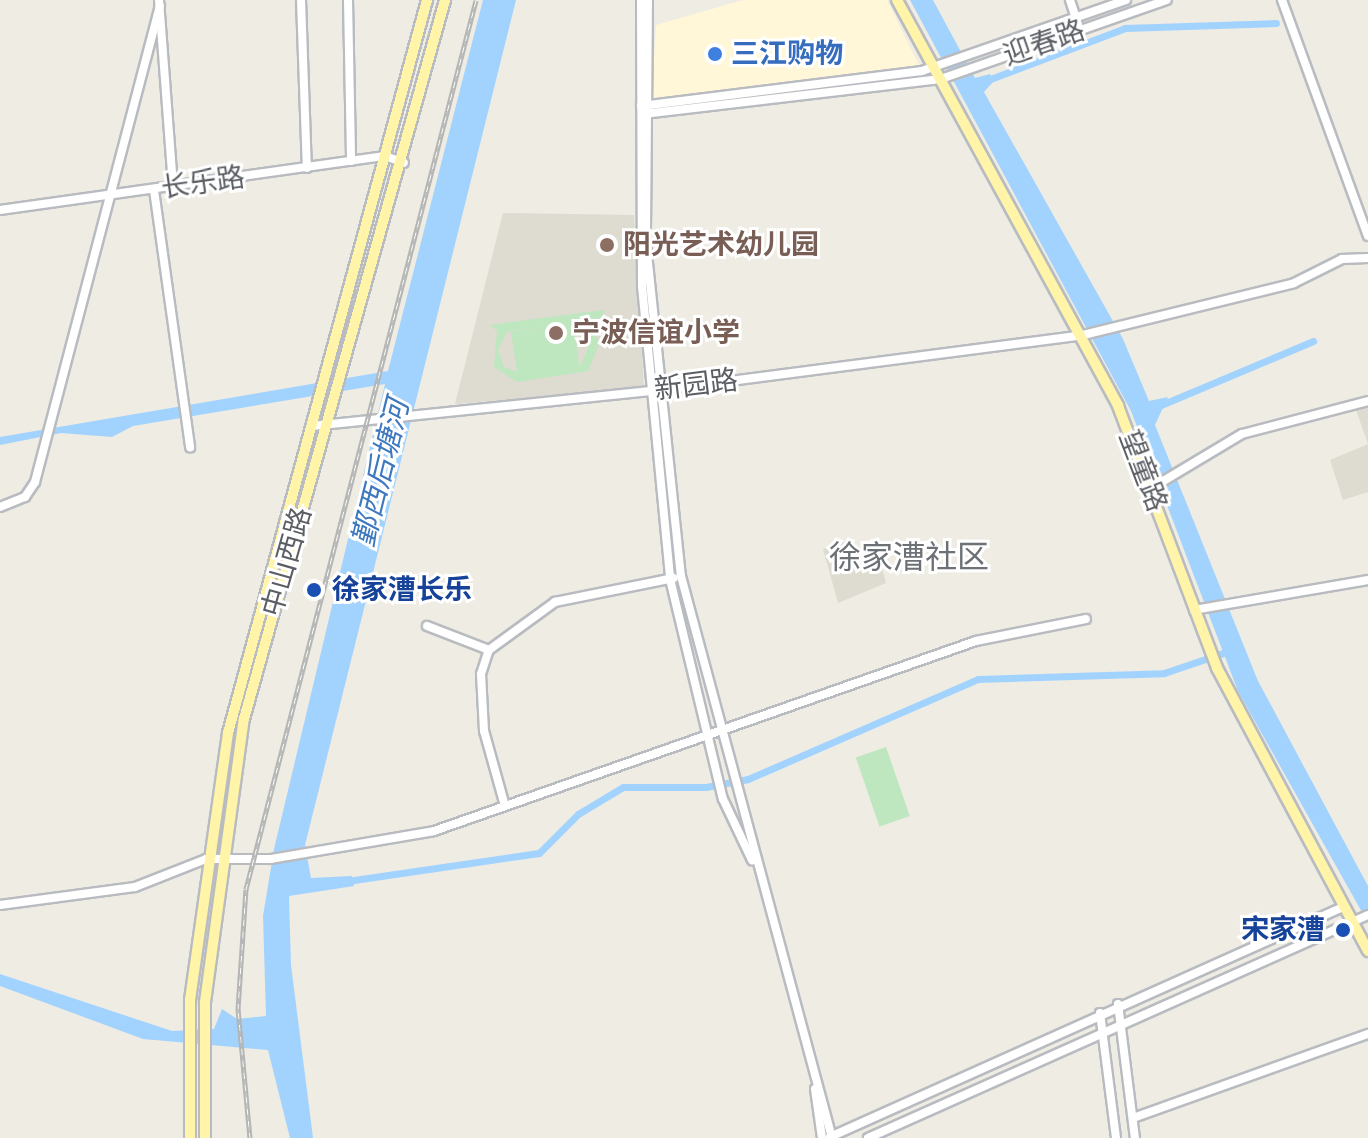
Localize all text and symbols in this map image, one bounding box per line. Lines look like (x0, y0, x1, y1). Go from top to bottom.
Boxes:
street label: 迎春路 (999, 13, 1089, 73)
place label: 三江购物 (731, 37, 843, 71)
marker: 三江购物 (706, 45, 724, 63)
street label: 长乐路 (159, 161, 247, 205)
place label: 阳光艺术幼儿园 (623, 228, 819, 262)
marker: 阳光艺术幼儿园 (598, 236, 616, 254)
place label: 宁波信谊小学 (572, 316, 740, 350)
marker: 宁波信谊小学 (547, 324, 565, 342)
street label: 新园路 (652, 363, 740, 407)
water label: 鄞西后塘河 (345, 396, 417, 550)
street label: 望童路 (1112, 426, 1174, 516)
street label: 中山西路 (255, 504, 319, 620)
district label: 徐家漕社区 (829, 538, 989, 576)
place label: 徐家漕长乐 (332, 573, 472, 607)
marker: 徐家漕长乐 (303, 579, 325, 601)
place label: 宋家漕 (1241, 913, 1325, 947)
marker: 宋家漕 (1332, 919, 1354, 941)

